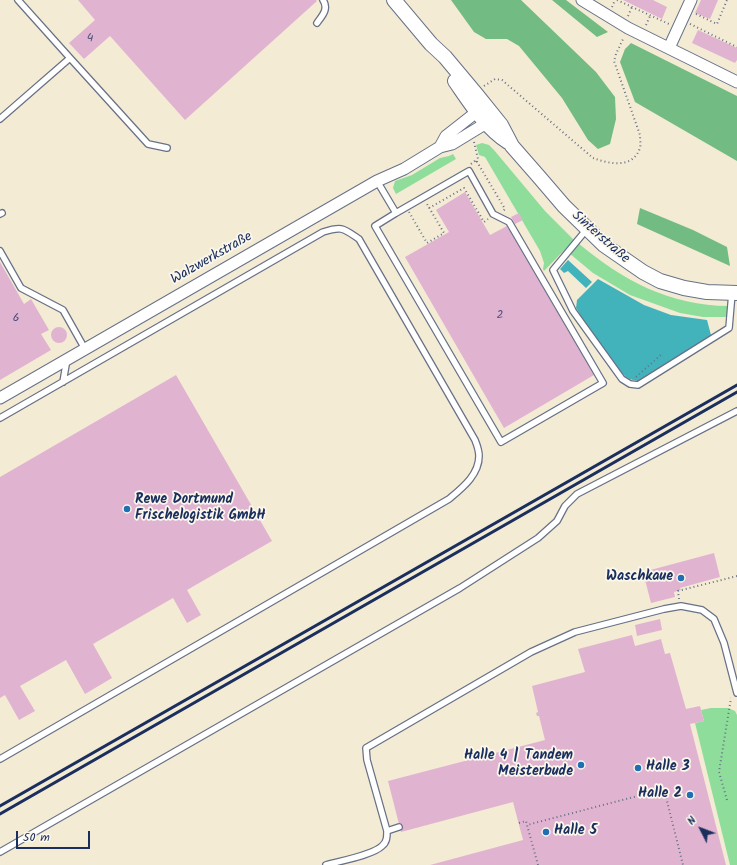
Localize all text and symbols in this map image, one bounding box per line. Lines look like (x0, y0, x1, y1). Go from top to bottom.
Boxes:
house number: 4 (87, 32, 93, 46)
street label: Sinterstraße (567, 208, 633, 268)
street label: Walzwerkstraße (168, 229, 256, 289)
house number: 2 (497, 309, 503, 323)
house number: 6 (13, 312, 19, 326)
place label: Rewe Dortmund Frischelogistik GmbH (135, 493, 266, 526)
marker: Rewe Dortmund Frischelogistik GmbH (122, 504, 132, 514)
place label: Waschkaue (606, 570, 673, 586)
marker: Waschkaue (676, 573, 686, 583)
place label: Halle 4 | Tandem Meisterbude (464, 749, 573, 782)
marker: Halle 4 | Tandem Meisterbude (576, 760, 586, 770)
place label: Halle 3 (646, 760, 690, 776)
marker: Halle 3 (633, 763, 643, 773)
place label: Halle 2 (638, 787, 682, 803)
marker: Halle 2 (685, 790, 695, 800)
north arrow (681, 809, 721, 849)
text: N (683, 812, 701, 830)
scale bar (18, 823, 92, 849)
place label: Halle 5 (554, 824, 597, 840)
marker: Halle 5 (541, 827, 551, 837)
text: 50 m (23, 828, 50, 847)

